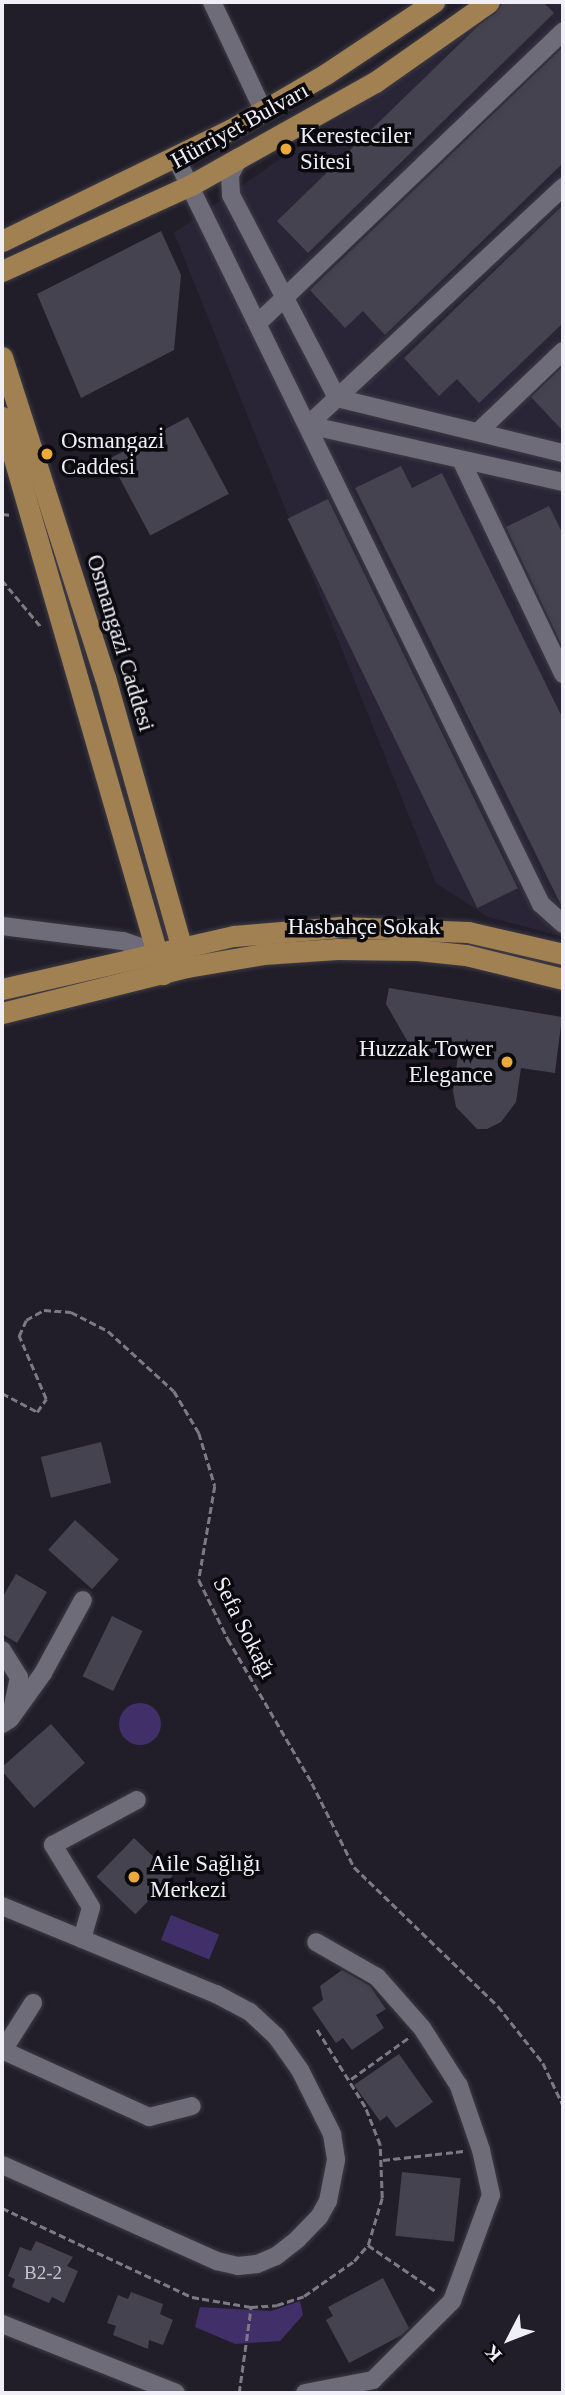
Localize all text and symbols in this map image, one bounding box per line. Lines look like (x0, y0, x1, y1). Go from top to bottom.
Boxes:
street label: Hürriyet Bulvarı (167, 77, 313, 175)
place label: Keresteciler Sitesi (300, 122, 411, 176)
marker: Keresteciler Sitesi (278, 141, 294, 157)
place label: Osmangazi̇ Caddesi̇ (61, 427, 164, 481)
marker: Osmangazi̇ Caddesi̇ (39, 446, 55, 462)
street label: Osmangazi Caddesi (80, 551, 160, 735)
street label: Hasbahçe Sokak (288, 913, 440, 941)
place label: Huzzak Tower Elegance (359, 1035, 493, 1089)
marker: Huzzak Tower Elegance (499, 1054, 515, 1070)
street label: Sefa Sokağı (207, 1573, 281, 1683)
place label: Aile Sağlığı Merkezi (150, 1850, 261, 1904)
marker: Aile Sağlığı Merkezi (124, 1867, 144, 1887)
house number: B2-2 (24, 2262, 62, 2284)
north arrow (474, 2304, 544, 2374)
text: K (480, 2341, 506, 2366)

